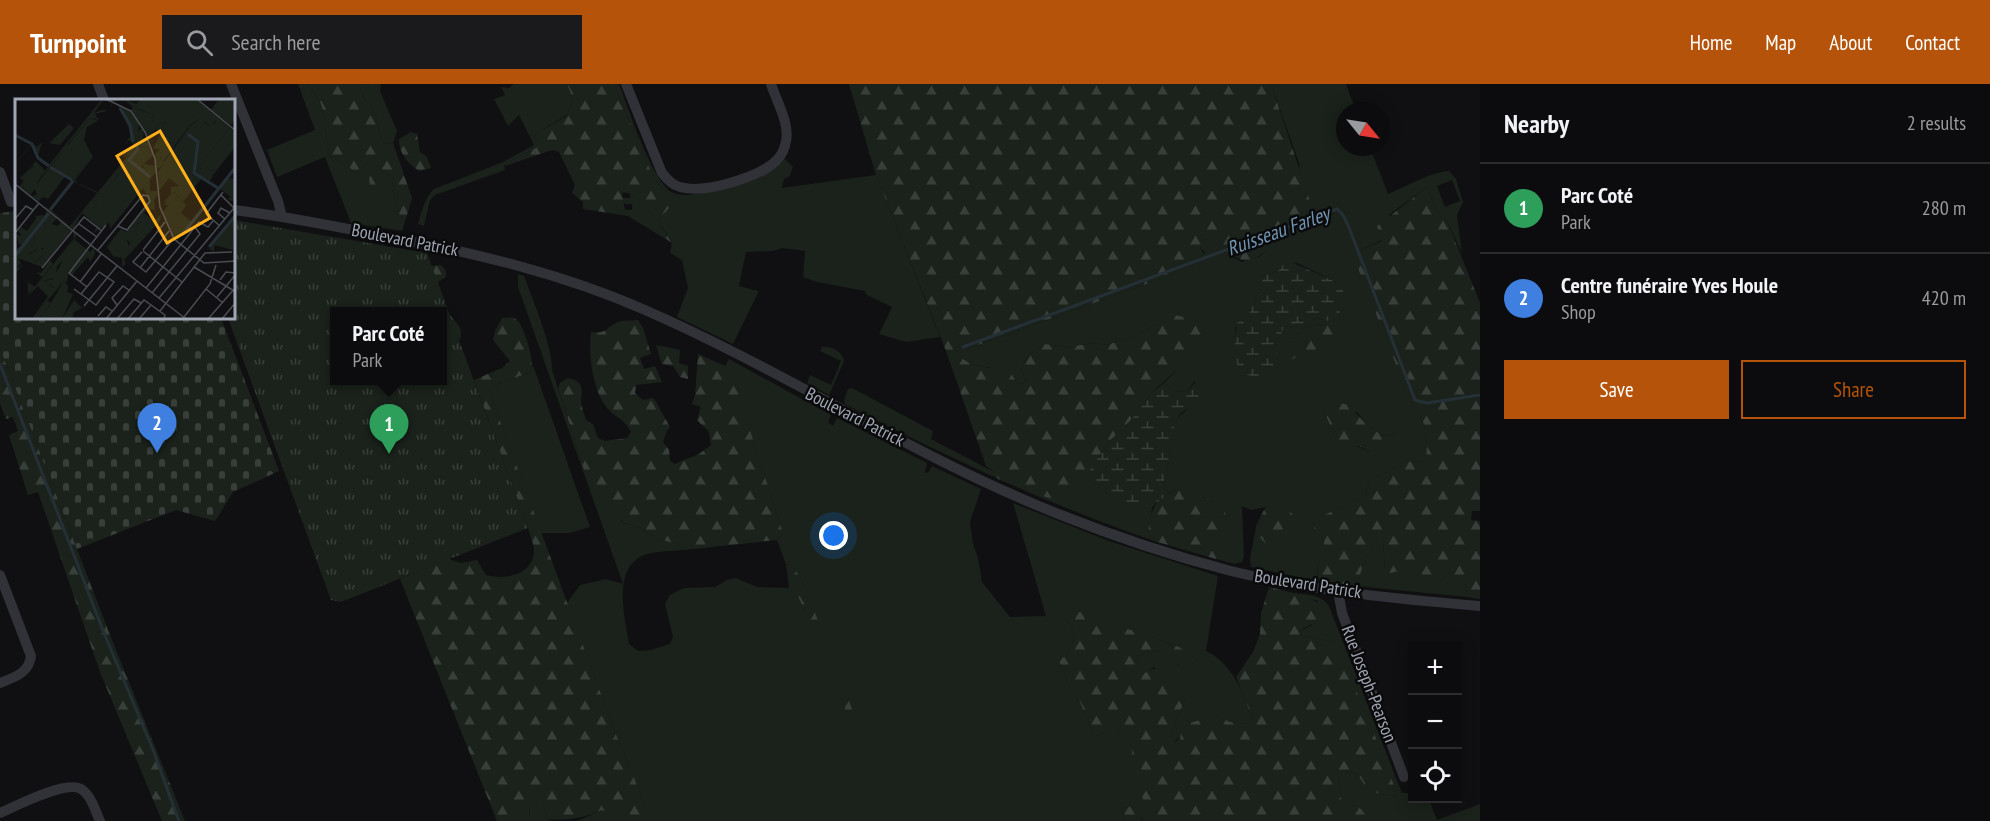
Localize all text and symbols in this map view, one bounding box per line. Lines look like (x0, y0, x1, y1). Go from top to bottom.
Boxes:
search box (162, 15, 582, 69)
text: Turnpoint (30, 24, 126, 61)
icon: search (183, 26, 216, 59)
text: Search here (231, 28, 321, 56)
text: Home (1690, 29, 1732, 56)
text: Map (1765, 29, 1796, 56)
text: About (1829, 29, 1872, 56)
text: Contact (1905, 29, 1960, 56)
inset map (15, 99, 236, 320)
north arrow (1336, 102, 1390, 156)
text: Nearby (1504, 107, 1569, 140)
text: 2 results (1907, 110, 1966, 136)
text: Parc Coté (1561, 181, 1633, 209)
text: 1 (1519, 195, 1528, 221)
text: 280 m (1922, 195, 1966, 221)
water label: Ruisseau Farley (1223, 200, 1335, 262)
text: Park (1561, 209, 1591, 235)
street label: Boulevard Patrick (350, 218, 460, 261)
text: Centre funéraire Yves Houle (1561, 271, 1778, 299)
text: 2 (1519, 285, 1528, 311)
text: 420 m (1922, 285, 1966, 311)
text: Shop (1561, 299, 1596, 325)
popup (330, 307, 447, 385)
text: Parc Coté (352, 319, 425, 347)
text: Park (352, 347, 382, 373)
button: Save (1504, 360, 1729, 419)
button: Share (1741, 360, 1966, 419)
street label: Boulevard Patrick (802, 382, 909, 451)
pin: 2 (138, 404, 176, 453)
pin: 1 (370, 404, 408, 454)
your location (819, 521, 848, 550)
street label: Boulevard Patrick (1253, 564, 1363, 603)
street label: Rue Joseph-Pearson (1337, 622, 1402, 745)
map controls (1408, 641, 1462, 803)
button: + (1408, 641, 1462, 695)
button: − (1408, 695, 1462, 749)
button: locate (1408, 749, 1462, 803)

